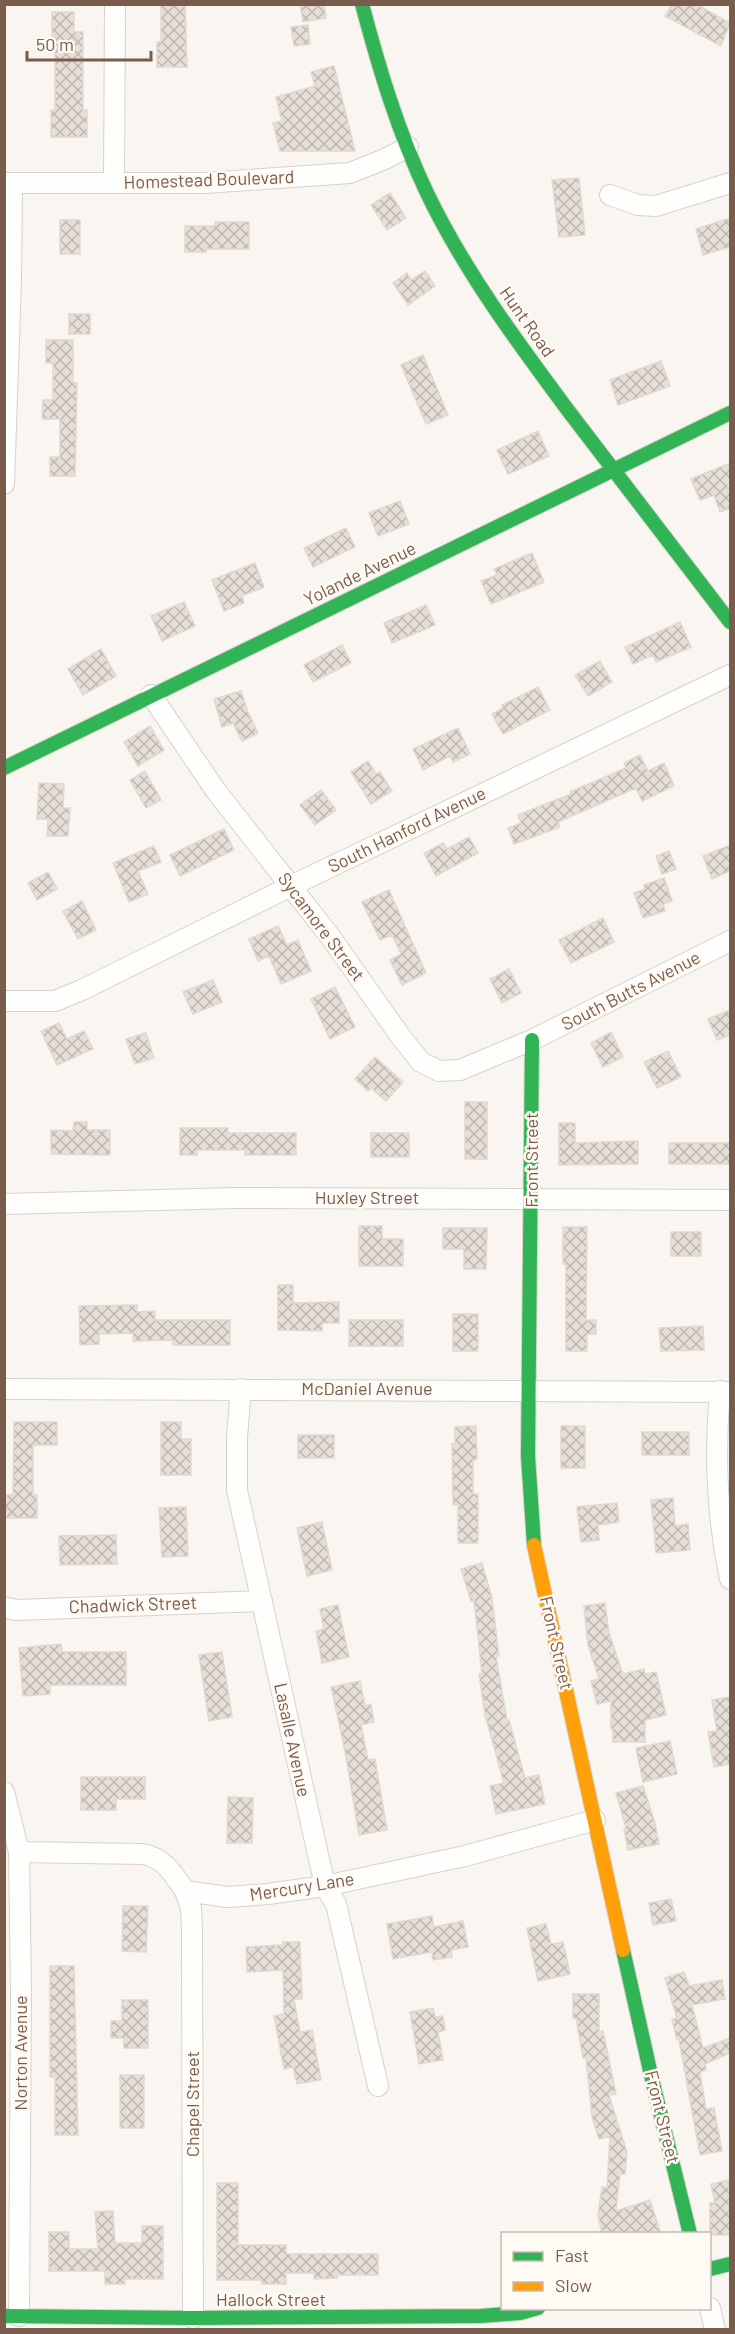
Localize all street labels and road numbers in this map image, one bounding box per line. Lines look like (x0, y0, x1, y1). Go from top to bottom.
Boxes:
street label: Homestead Boulevard (123, 165, 295, 193)
street label: Hunt Road (496, 282, 560, 361)
street label: Yolande Avenue (300, 536, 419, 610)
street label: South Hanford Avenue (324, 781, 489, 877)
street label: Sycamore Street (274, 868, 370, 985)
street label: South Butts Avenue (557, 946, 704, 1035)
street label: Front Street (520, 1112, 542, 1208)
street label: Huxley Street (315, 1186, 419, 1208)
street label: McDaniel Avenue (301, 1377, 433, 1399)
street label: Chadwick Street (68, 1591, 197, 1617)
street label: Front Street (536, 1594, 578, 1692)
street label: Lasalle Avenue (270, 1681, 316, 1799)
street label: Mercury Lane (248, 1867, 356, 1905)
street label: Norton Avenue (9, 1995, 31, 2111)
street label: Chapel Street (181, 2051, 203, 2157)
street label: Front Street (641, 2068, 685, 2166)
street label: Hallock Street (216, 2288, 326, 2310)

